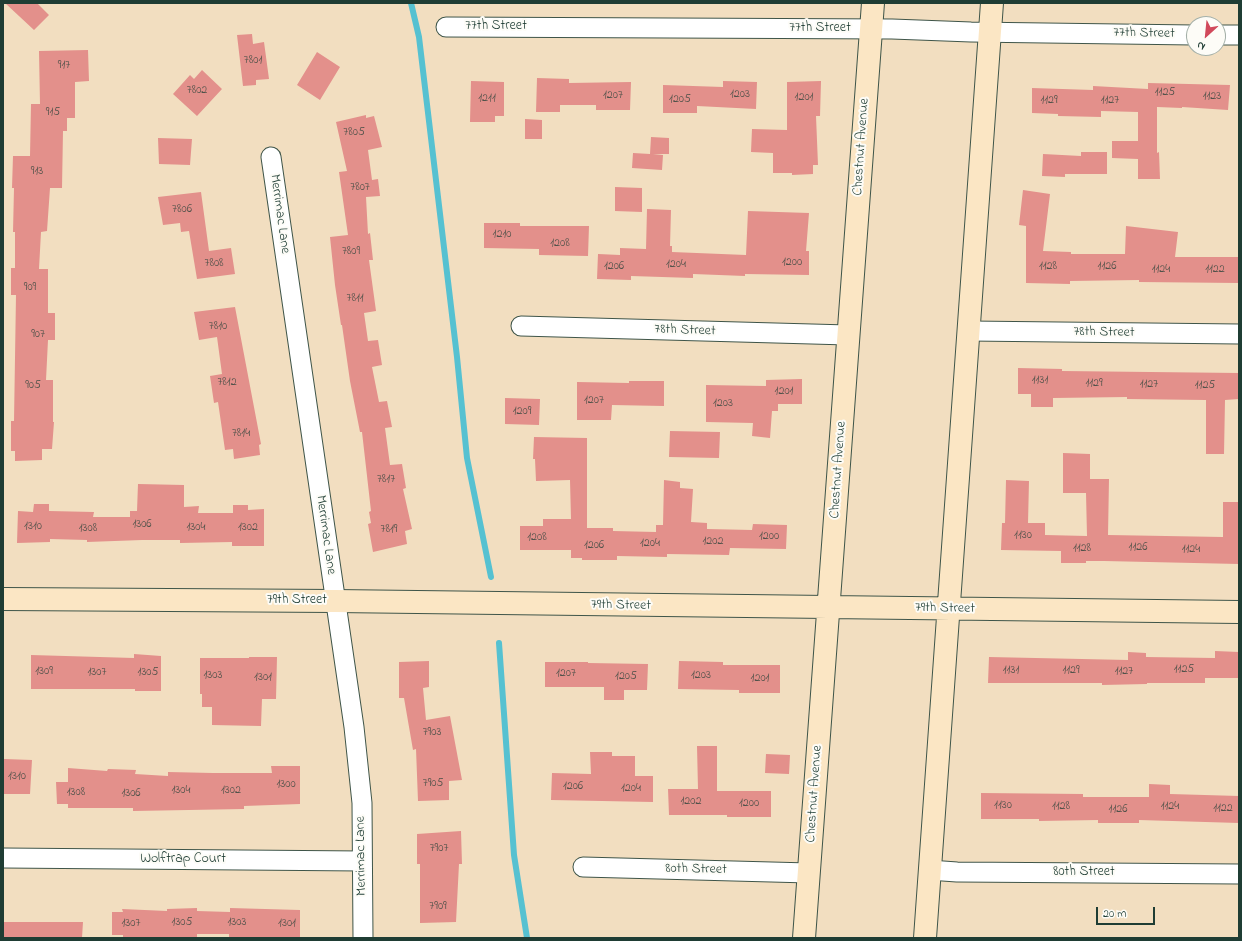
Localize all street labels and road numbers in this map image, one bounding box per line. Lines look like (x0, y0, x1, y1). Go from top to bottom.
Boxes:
street label: 77th Street (465, 19, 527, 35)
street label: 77th Street (789, 21, 851, 37)
street label: 77th Street (1113, 25, 1175, 43)
street label: Chestnut Avenue (850, 98, 874, 196)
street label: Merrimac Lane (265, 173, 293, 255)
street label: 78th Street (654, 322, 716, 340)
street label: 78th Street (1073, 324, 1135, 342)
street label: Chestnut Avenue (827, 421, 851, 519)
street label: Merrimac Lane (311, 494, 339, 576)
street label: 79th Street (267, 593, 327, 609)
street label: 79th Street (591, 597, 651, 615)
street label: 79th Street (915, 600, 975, 618)
street label: Chestnut Avenue (803, 745, 827, 843)
street label: Merrimac Lane (353, 816, 371, 896)
street label: Wolftrap Court (140, 852, 226, 868)
street label: 80th Street (665, 861, 727, 879)
street label: 80th Street (1053, 865, 1115, 881)

